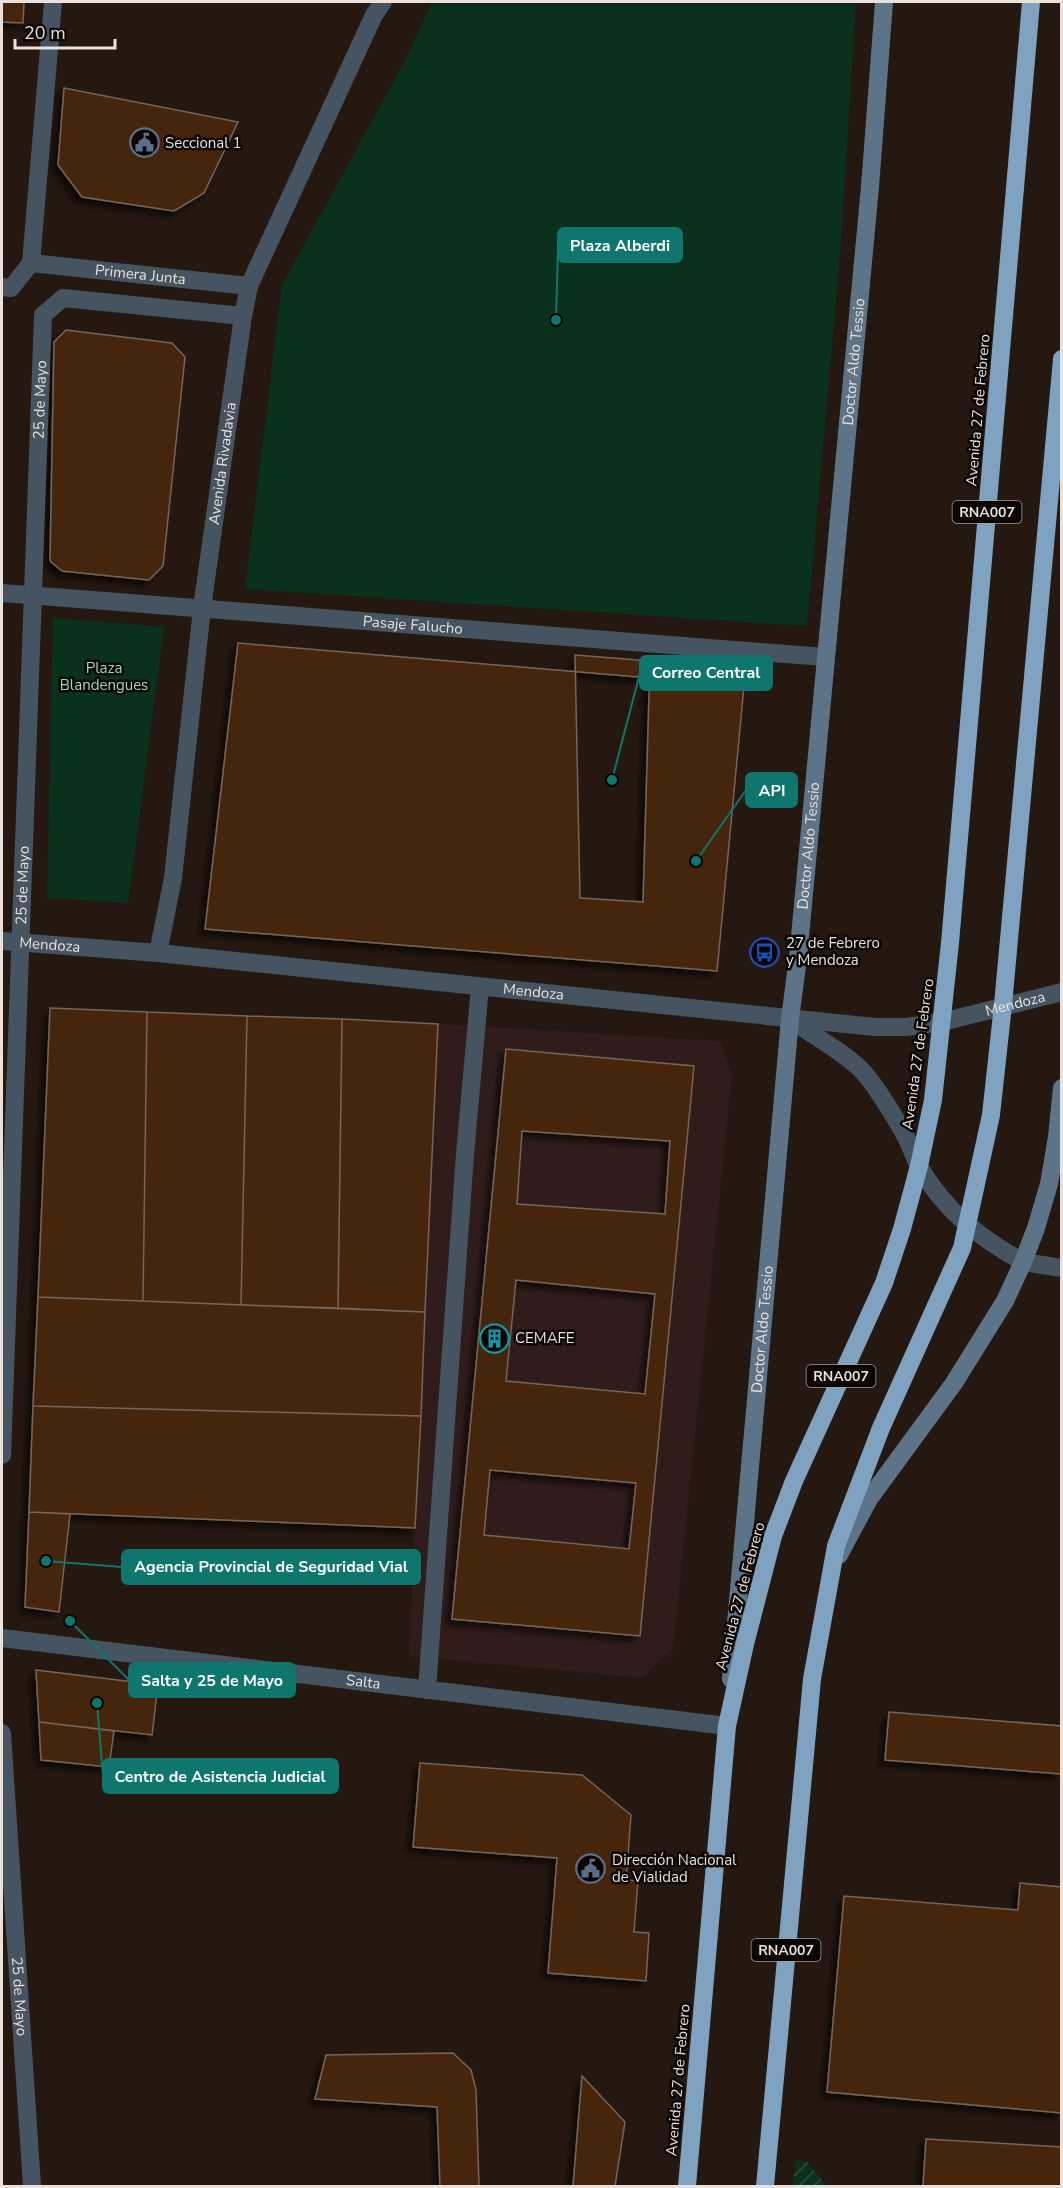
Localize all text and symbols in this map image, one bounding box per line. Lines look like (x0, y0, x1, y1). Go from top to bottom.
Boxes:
scale bar (15, 12, 116, 50)
text: 20 m (24, 21, 66, 45)
public building icon: Seccional 1 (128, 127, 160, 159)
place label: Seccional 1 (165, 133, 242, 153)
callout: Plaza Alberdi (558, 228, 682, 262)
text: Plaza Alberdi (570, 235, 670, 257)
street label: Primera Junta (94, 260, 187, 289)
street label: Doctor Aldo Tessio (838, 297, 870, 426)
street label: Avenida 27 de Febrero (961, 333, 995, 487)
street label: 25 de Mayo (29, 360, 51, 440)
street label: Avenida Rivadavia (204, 401, 241, 526)
road number: RNA007 (952, 501, 1022, 523)
street label: Pasaje Falucho (362, 611, 464, 639)
callout: Correo Central (640, 656, 772, 690)
park label: Plaza Blandengues (60, 658, 148, 695)
text: Correo Central (652, 662, 760, 684)
callout: API (746, 773, 797, 807)
text: API (759, 780, 785, 802)
street label: Doctor Aldo Tessio (793, 781, 824, 910)
street label: 25 de Mayo (11, 845, 34, 925)
street label: Mendoza (19, 932, 81, 957)
place label: 27 de Febrero y Mendoza (786, 933, 880, 970)
bus stop icon: 27 de Febrero y Mendoza (749, 936, 781, 968)
street label: Avenida 27 de Febrero (897, 977, 939, 1131)
street label: Mendoza (502, 979, 565, 1005)
street label: Mendoza (983, 987, 1047, 1021)
street label: Doctor Aldo Tessio (747, 1265, 778, 1394)
building icon: CEMAFE (478, 1322, 510, 1354)
place label: CEMAFE (515, 1328, 575, 1348)
road number: RNA007 (806, 1365, 876, 1387)
street label: Avenida 27 de Febrero (711, 1520, 769, 1672)
callout: Agencia Provincial de Seguridad Vial (122, 1550, 420, 1584)
text: Agencia Provincial de Seguridad Vial (134, 1556, 408, 1578)
callout: Salta y 25 de Mayo (129, 1663, 295, 1697)
text: Salta y 25 de Mayo (141, 1670, 283, 1692)
street label: Salta (345, 1670, 382, 1694)
callout: Centro de Asistencia Judicial (103, 1759, 338, 1793)
text: Centro de Asistencia Judicial (114, 1766, 326, 1788)
place label: Dirección Nacional de Vialidad (612, 1850, 737, 1887)
public building icon: Dirección Nacional de Vialidad (575, 1853, 607, 1885)
road number: RNA007 (752, 1939, 820, 1961)
street label: 25 de Mayo (7, 1956, 32, 2037)
street label: Avenida 27 de Febrero (661, 2003, 695, 2157)

